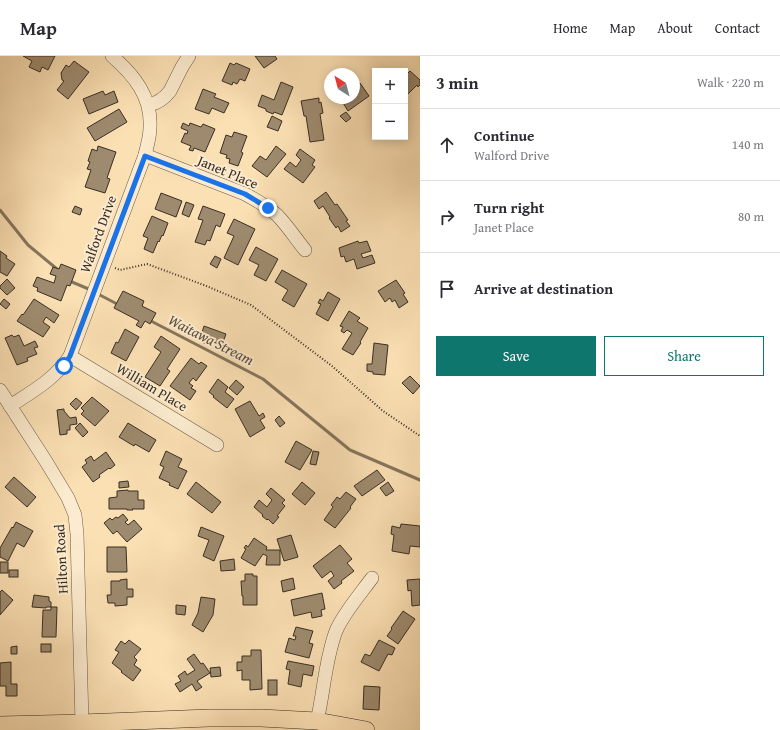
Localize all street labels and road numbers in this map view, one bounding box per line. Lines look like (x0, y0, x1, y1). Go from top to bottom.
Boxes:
street label: Janet Place (193, 149, 262, 194)
street label: Walford Drive (75, 192, 121, 276)
street label: William Place (113, 358, 192, 416)
street label: Hilton Road (49, 523, 73, 594)

